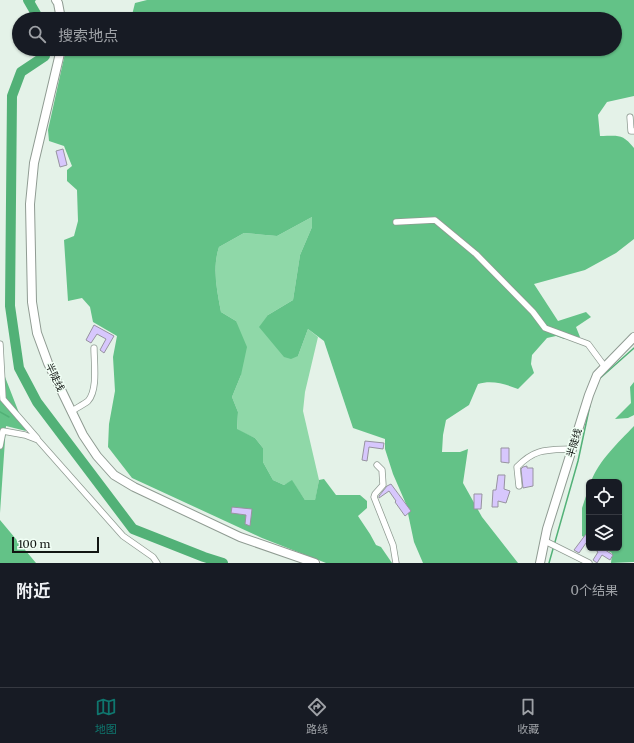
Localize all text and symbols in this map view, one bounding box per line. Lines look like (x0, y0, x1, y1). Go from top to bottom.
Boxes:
search box (12, 12, 622, 56)
icon: search (26, 23, 48, 45)
text: 搜索地点 (58, 26, 118, 45)
street label: 半陡线 (43, 361, 67, 393)
street label: 半陡线 (563, 427, 585, 459)
map controls (586, 479, 622, 551)
button: locate (586, 479, 622, 515)
button: layers (586, 515, 622, 551)
scale bar (12, 535, 99, 554)
text: 100 m (18, 537, 50, 551)
text: 附近 (16, 580, 50, 602)
text: 0个结果 (571, 582, 618, 599)
tab: 地图 (95, 696, 117, 736)
tab: 路线 (306, 696, 328, 736)
tab: 收藏 (517, 696, 539, 736)

